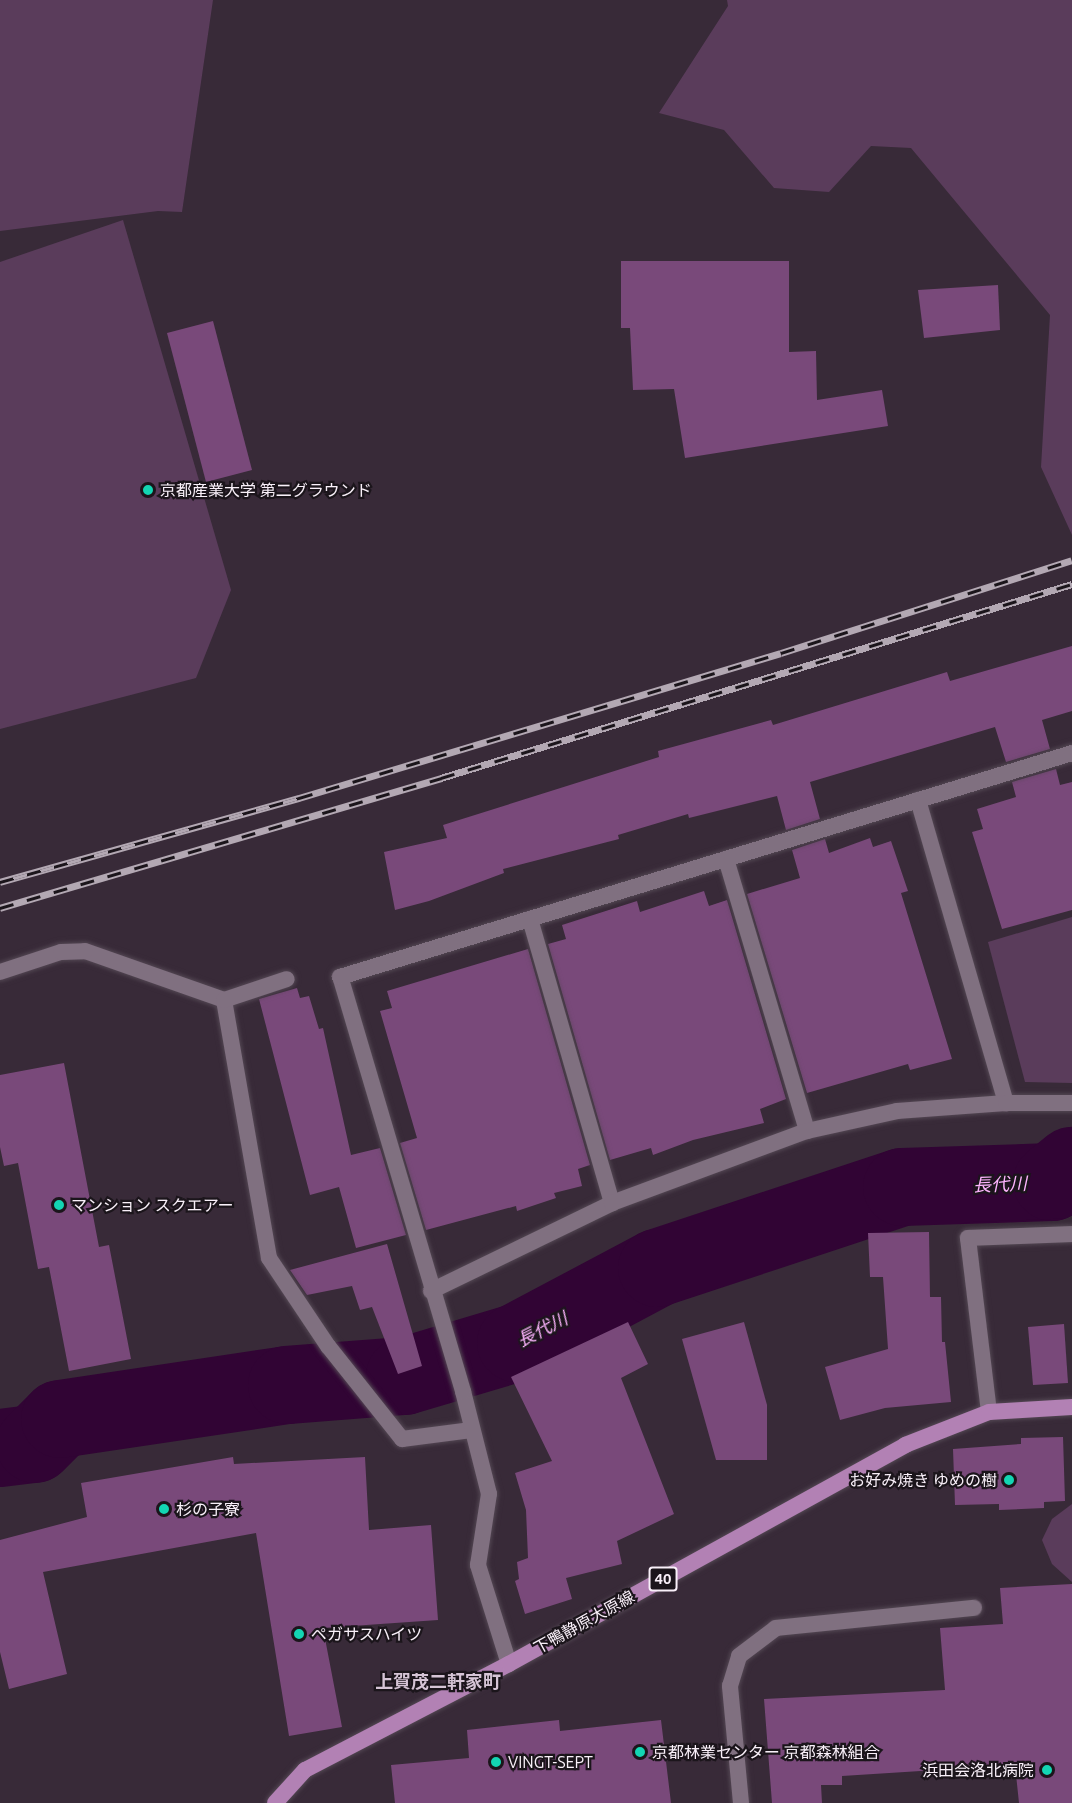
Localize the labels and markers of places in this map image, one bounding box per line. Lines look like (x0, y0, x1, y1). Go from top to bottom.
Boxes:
place label: 京都産業大学 第二グラウンド (160, 480, 372, 500)
marker: 京都産業大学 第二グラウンド (141, 483, 155, 497)
place label: マンション スクエアー (71, 1195, 234, 1215)
marker: マンション スクエアー (52, 1198, 66, 1212)
place label: お好み焼き ゆめの樹 (849, 1470, 997, 1490)
marker: お好み焼き ゆめの樹 (1002, 1473, 1016, 1487)
place label: 杉の子寮 (176, 1499, 240, 1519)
marker: 杉の子寮 (157, 1502, 171, 1516)
place label: ペガサスハイツ (311, 1624, 423, 1644)
marker: ペガサスハイツ (292, 1627, 306, 1641)
place label: 京都林業センター 京都森林組合 (652, 1742, 880, 1762)
marker: 京都林業センター 京都森林組合 (633, 1745, 647, 1759)
place label: VINGT-SEPT (508, 1752, 593, 1772)
marker: VINGT-SEPT (489, 1755, 503, 1769)
place label: 浜田会洛北病院 (922, 1760, 1034, 1780)
marker: 浜田会洛北病院 (1038, 1761, 1056, 1779)

